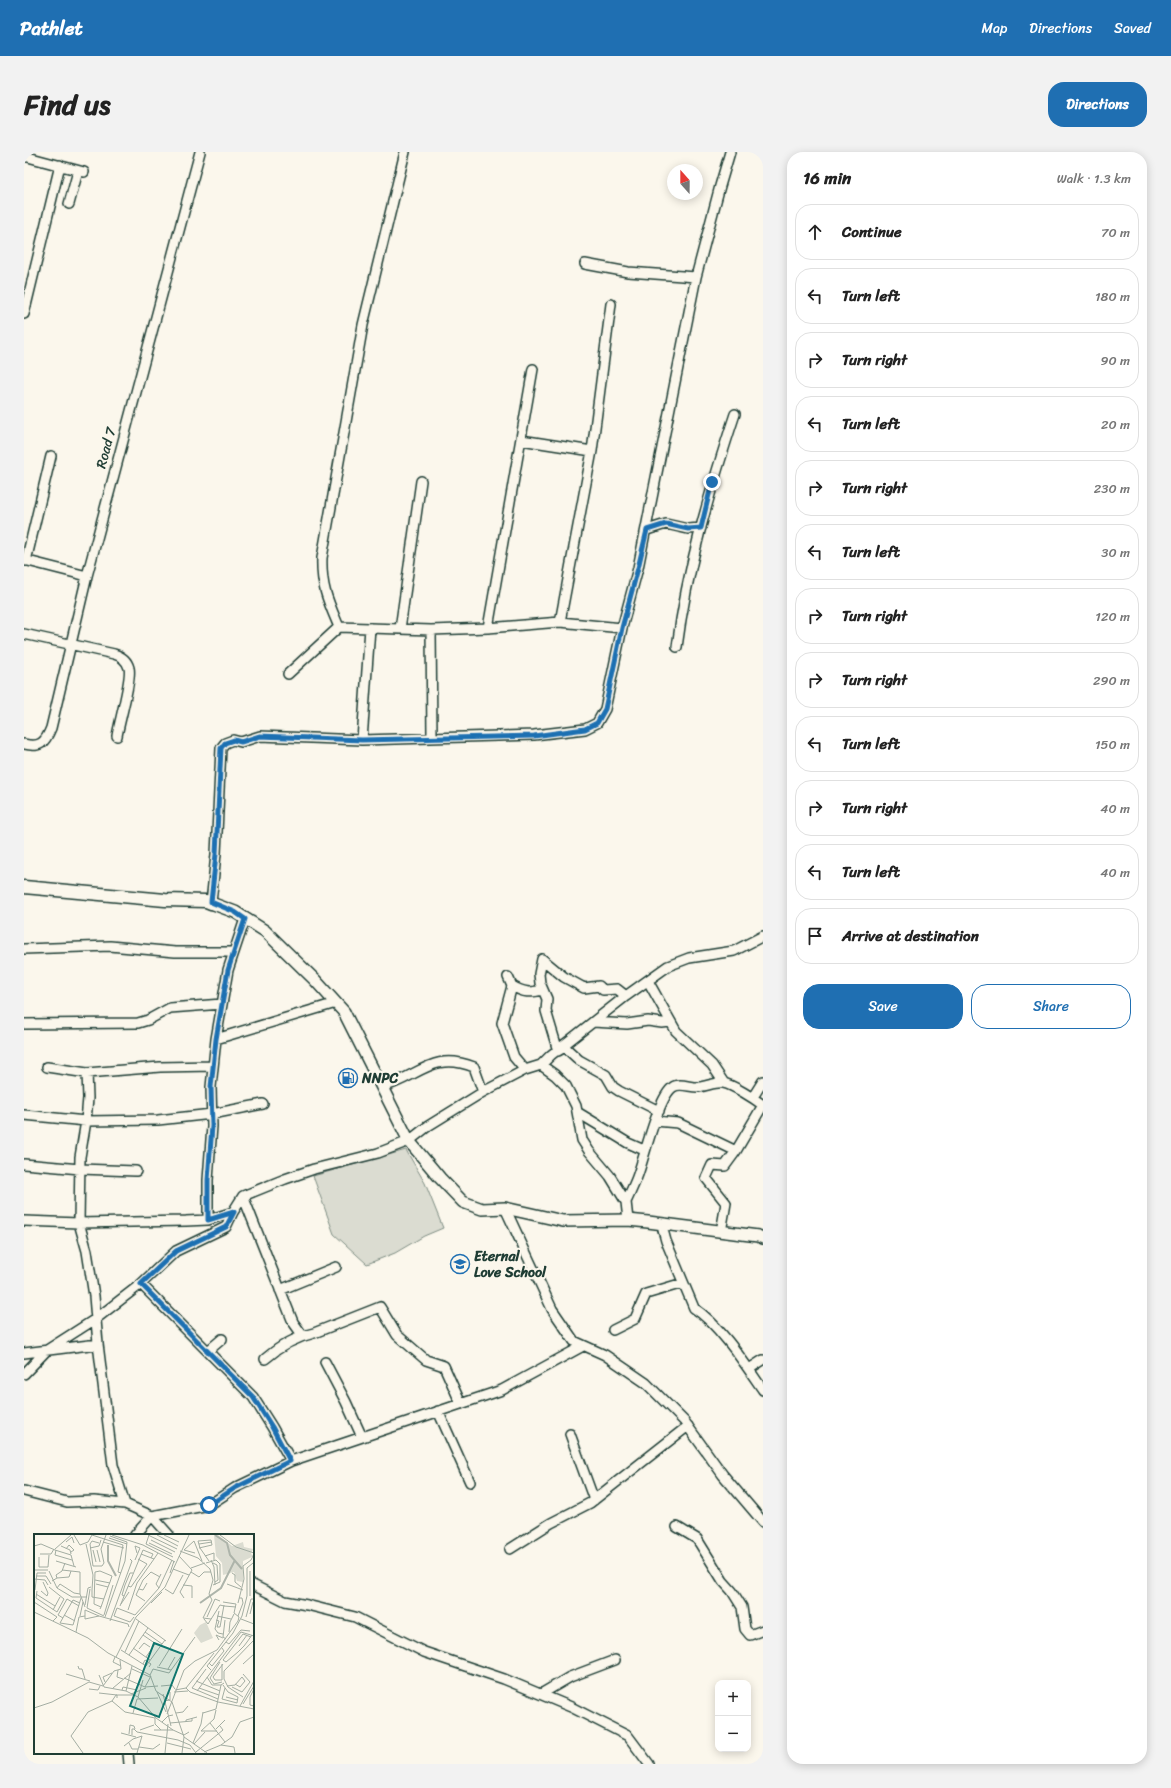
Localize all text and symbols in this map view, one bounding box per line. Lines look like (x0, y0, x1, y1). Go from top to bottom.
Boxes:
text: Pathlet (20, 12, 83, 45)
text: Map (981, 16, 1007, 41)
text: Directions (1029, 16, 1092, 41)
text: Saved (1114, 16, 1151, 41)
text: Find us (24, 80, 111, 129)
button: Directions (1048, 82, 1147, 127)
text: 16 min (803, 163, 851, 193)
north arrow (667, 164, 703, 200)
text: Walk · 1.3 km (1057, 167, 1131, 190)
text: Continue (842, 219, 902, 245)
icon: ahead (804, 221, 826, 243)
text: 70 m (1101, 221, 1130, 244)
text: Turn left (842, 283, 900, 309)
icon: left (804, 285, 826, 307)
text: 180 m (1095, 285, 1130, 308)
text: Turn right (842, 347, 907, 373)
icon: right (804, 349, 826, 371)
text: 90 m (1100, 349, 1130, 372)
text: Turn left (842, 411, 900, 437)
icon: left (804, 413, 826, 435)
text: 20 m (1101, 413, 1130, 436)
street label: Road 7 (89, 424, 124, 471)
route end (703, 473, 721, 491)
text: Turn right (842, 475, 907, 501)
icon: right (804, 477, 826, 499)
text: 230 m (1094, 477, 1130, 500)
text: Turn left (842, 539, 900, 565)
icon: left (804, 541, 826, 563)
text: 30 m (1101, 541, 1130, 564)
text: Turn right (842, 603, 907, 629)
icon: right (804, 605, 826, 627)
text: 120 m (1095, 605, 1130, 628)
text: Turn right (842, 667, 907, 693)
icon: right (804, 669, 826, 691)
text: 290 m (1093, 669, 1130, 692)
text: Turn left (842, 731, 900, 757)
icon: left (804, 733, 826, 755)
text: 150 m (1095, 733, 1130, 756)
text: Turn right (842, 795, 907, 821)
icon: right (804, 797, 826, 819)
text: 40 m (1100, 797, 1130, 820)
text: Turn left (842, 859, 900, 885)
icon: left (804, 861, 826, 883)
text: 40 m (1100, 861, 1130, 884)
text: Arrive at destination (842, 923, 979, 949)
icon: arrive (804, 925, 826, 947)
button: Save (803, 984, 963, 1029)
button: Share (971, 984, 1131, 1029)
place label: NNPC (361, 1066, 399, 1091)
fuel station icon: NNPC (337, 1067, 359, 1089)
place label: Eternal Love School (474, 1244, 547, 1285)
school or university icon: Eternal Love School (449, 1253, 471, 1275)
route start (200, 1496, 218, 1514)
inset map (34, 1534, 254, 1754)
map controls (715, 1680, 751, 1752)
button: + (715, 1680, 751, 1716)
button: − (715, 1716, 751, 1752)

